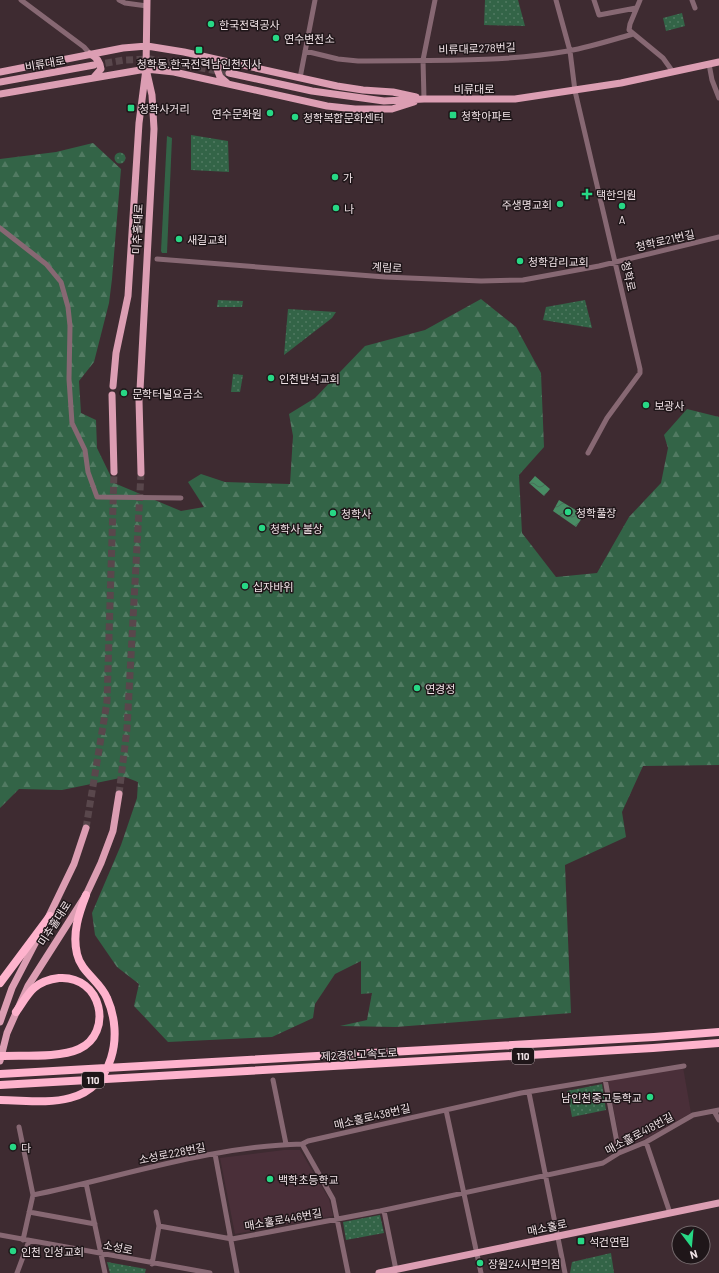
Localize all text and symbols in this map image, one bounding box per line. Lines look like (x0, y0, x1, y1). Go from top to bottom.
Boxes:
place label: 한국전력공사 (219, 18, 280, 31)
marker: 한국전력공사 (206, 19, 216, 29)
place label: 연수변전소 (284, 32, 335, 45)
marker: 연수변전소 (271, 33, 281, 43)
street label: 비류대로278번길 (438, 40, 516, 56)
marker: 청학동.한국전력남인천지사 (194, 45, 204, 55)
street label: 비류대로 (24, 53, 66, 73)
place label: 청학동.한국전력남인천지사 (137, 57, 261, 70)
street label: 비류대로 (454, 82, 494, 95)
place label: 청학사거리 (139, 102, 190, 115)
marker: 청학사거리 (126, 103, 136, 113)
place label: 연수문화원 (211, 107, 262, 120)
marker: 연수문화원 (265, 108, 275, 118)
place label: 청학아파트 (461, 109, 512, 122)
marker: 청학아파트 (448, 110, 458, 120)
place label: 청학복합문화센터 (303, 111, 384, 124)
marker: 청학복합문화센터 (290, 112, 300, 122)
place label: 가 (343, 171, 353, 184)
marker: 가 (330, 172, 340, 182)
marker: 택한의원 (581, 188, 593, 200)
place label: 택한의원 (596, 188, 636, 201)
place label: 주생명교회 (501, 198, 552, 211)
marker: 주생명교회 (555, 199, 565, 209)
marker: A (617, 201, 627, 211)
place label: 나 (344, 202, 354, 215)
street label: 미추홀대로 (129, 203, 145, 255)
marker: 나 (331, 203, 341, 213)
place label: A (619, 213, 626, 226)
street label: 청학로21번길 (634, 227, 696, 253)
place label: 새길교회 (187, 233, 227, 246)
marker: 새길교회 (174, 234, 184, 244)
place label: 청학감리교회 (528, 255, 589, 268)
marker: 청학감리교회 (515, 256, 525, 266)
street label: 계림로 (371, 259, 403, 275)
street label: 청학로 (619, 260, 639, 292)
place label: 인천반석교회 (279, 372, 340, 385)
marker: 인천반석교회 (266, 373, 276, 383)
place label: 문학터널요금소 (132, 387, 203, 400)
marker: 문학터널요금소 (119, 388, 129, 398)
place label: 보광사 (654, 399, 684, 412)
marker: 보광사 (641, 400, 651, 410)
place label: 청학풀장 (576, 506, 616, 519)
place label: 청학사 (341, 507, 371, 520)
marker: 청학풀장 (563, 507, 573, 517)
marker: 청학사 (328, 508, 338, 518)
place label: 청학사 불상 (270, 522, 323, 535)
marker: 청학사 불상 (257, 523, 267, 533)
place label: 십자바위 (253, 580, 293, 593)
marker: 십자바위 (240, 581, 250, 591)
place label: 연경정 (425, 682, 455, 695)
marker: 연경정 (412, 683, 422, 693)
street label: 미추홀대로 (35, 898, 73, 948)
street label: 제2경인고속도로 (320, 1046, 398, 1062)
road number: 110 (512, 1048, 534, 1064)
road number: 110 (82, 1072, 104, 1088)
place label: 남인천중고등학교 (561, 1091, 642, 1104)
marker: 남인천중고등학교 (645, 1092, 655, 1102)
street label: 매소홀로438번길 (332, 1101, 412, 1131)
street label: 매소홀로418번길 (603, 1110, 675, 1156)
street label: 소성로228번길 (137, 1140, 207, 1166)
place label: 다 (21, 1141, 31, 1154)
marker: 다 (8, 1142, 18, 1152)
place label: 백학초등학교 (278, 1173, 339, 1186)
marker: 백학초등학교 (265, 1174, 275, 1184)
street label: 매소홀로446번길 (243, 1206, 323, 1232)
street label: 매소홀로 (526, 1216, 568, 1238)
north arrow (671, 1225, 711, 1265)
place label: 석건연립 (589, 1235, 629, 1248)
marker: 석건연립 (576, 1236, 586, 1246)
street label: 소성로 (102, 1238, 134, 1256)
place label: 인천 인성교회 (21, 1245, 84, 1258)
marker: 인천 인성교회 (8, 1246, 18, 1256)
text: N (689, 1248, 699, 1262)
place label: 장원24시편의점 (488, 1257, 561, 1270)
marker: 장원24시편의점 (475, 1258, 485, 1268)

